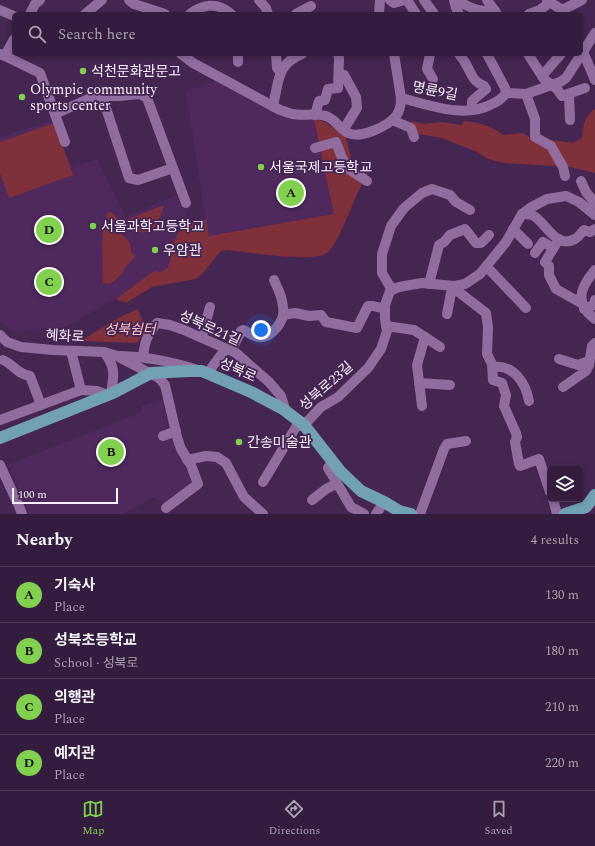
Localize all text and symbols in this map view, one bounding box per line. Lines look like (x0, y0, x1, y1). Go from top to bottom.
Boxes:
search box (12, 12, 583, 56)
icon: search (26, 23, 48, 45)
text: Search here (58, 23, 136, 46)
place label: 석천문화관문고 (91, 61, 181, 82)
marker: 석천문화관문고 (78, 66, 88, 76)
street label: 명륜9길 (411, 76, 459, 106)
place label: Olympic community sports center (30, 79, 158, 116)
marker: Olympic community sports center (17, 92, 27, 102)
place label: 서울국제고등학교 (269, 157, 372, 178)
marker: 서울국제고등학교 (256, 162, 266, 172)
pin: A (278, 178, 304, 208)
pin: D (36, 215, 62, 245)
place label: 서울과학고등학교 (101, 216, 204, 237)
marker: 서울과학고등학교 (88, 221, 98, 231)
place label: 우암관 (163, 240, 202, 261)
marker: 우암관 (150, 245, 160, 255)
pin: C (36, 267, 62, 297)
street label: 성북로21길 (176, 305, 244, 351)
park label: 성북쉼터 (104, 319, 158, 340)
your location (251, 320, 271, 340)
street label: 혜화로 (45, 325, 85, 348)
street label: 성북로 (216, 353, 260, 387)
street label: 성북로23길 (294, 357, 358, 415)
place label: 간송미술관 (247, 432, 312, 453)
pin: B (98, 437, 124, 467)
marker: 간송미술관 (234, 437, 244, 447)
map controls (547, 466, 583, 502)
button: layers (547, 466, 583, 502)
scale bar (12, 486, 118, 505)
text: 100 m (18, 486, 47, 503)
text: Nearby (16, 527, 72, 553)
text: 4 results (531, 530, 579, 550)
text: 기숙사 (54, 574, 95, 597)
text: A (24, 585, 34, 605)
text: 130 m (545, 585, 579, 605)
text: Place (54, 597, 85, 617)
text: 성북초등학교 (54, 629, 137, 652)
text: B (24, 641, 34, 661)
text: 180 m (545, 641, 579, 661)
text: School · 성북로 (54, 653, 139, 673)
text: 의행관 (54, 686, 95, 709)
text: C (24, 697, 34, 717)
text: 210 m (545, 697, 579, 717)
text: Place (54, 709, 85, 729)
text: 예지관 (54, 742, 95, 765)
text: D (24, 753, 34, 773)
text: 220 m (545, 753, 579, 773)
text: Place (54, 765, 85, 785)
tab: Map (82, 798, 104, 839)
tab: Directions (269, 798, 320, 839)
tab: Saved (485, 798, 513, 839)

